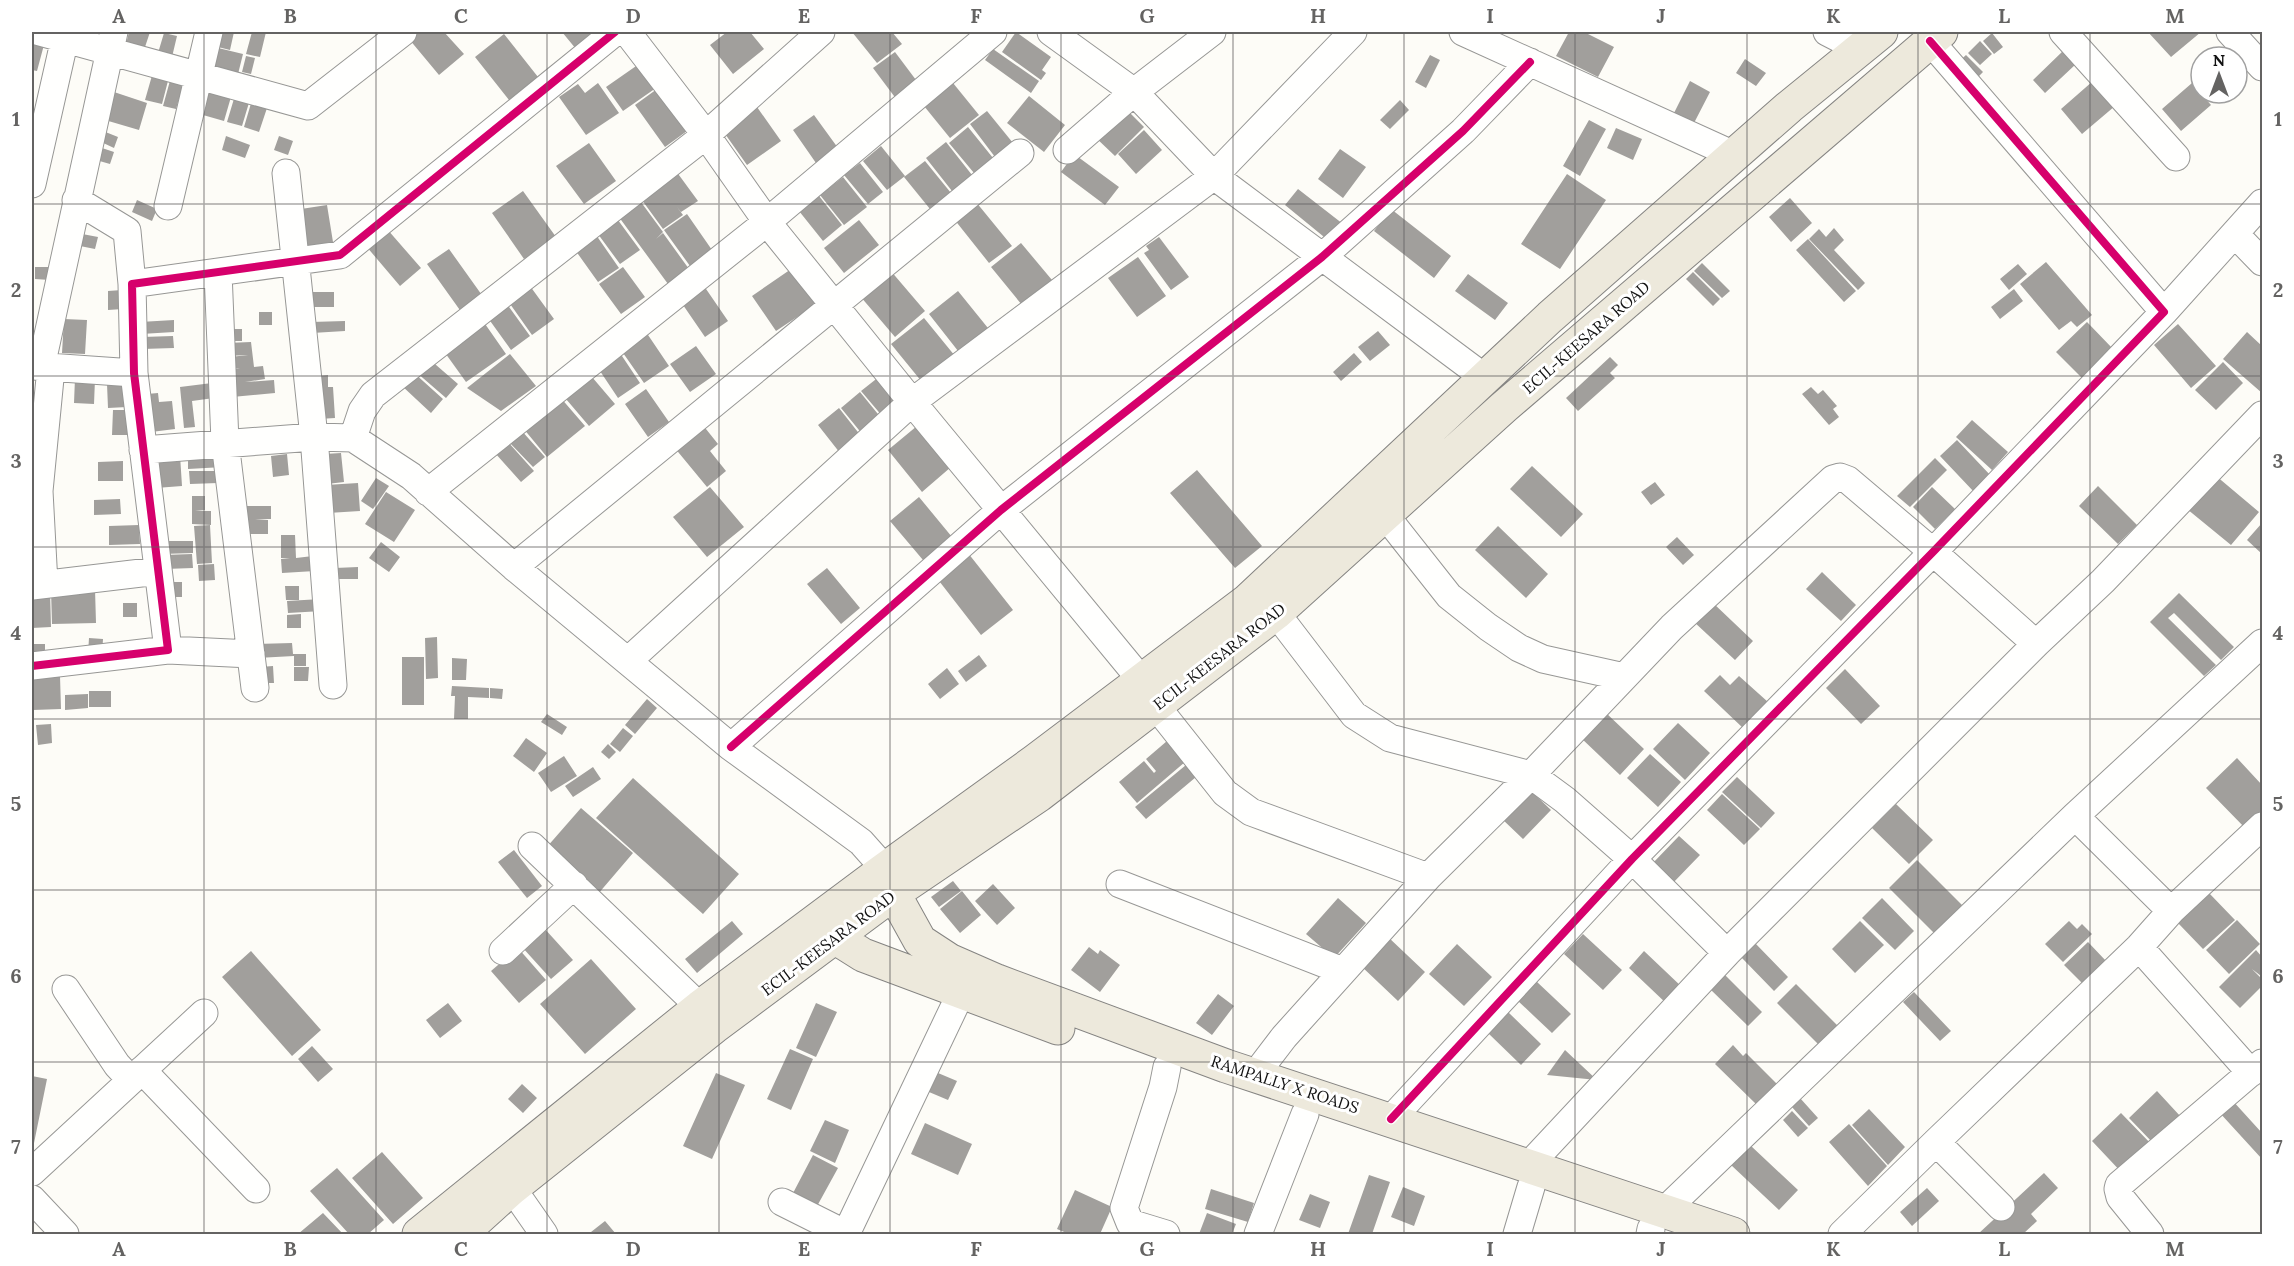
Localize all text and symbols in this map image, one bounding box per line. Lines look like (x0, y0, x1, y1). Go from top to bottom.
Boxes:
text: A (112, 3, 126, 28)
text: B (283, 3, 297, 28)
text: C (454, 3, 468, 28)
text: D (625, 3, 641, 28)
text: E (798, 3, 810, 28)
text: F (970, 3, 982, 28)
text: G (1139, 3, 1155, 28)
text: H (1310, 3, 1326, 28)
text: I (1486, 3, 1494, 28)
text: J (1656, 3, 1666, 28)
text: K (1826, 3, 1841, 28)
text: L (1998, 3, 2010, 28)
text: M (2165, 3, 2185, 28)
north arrow (2189, 45, 2249, 105)
text: N (2213, 50, 2225, 70)
text: 1 (12, 106, 20, 131)
text: 1 (2274, 106, 2282, 131)
street label: ECIL-KEESARA ROAD (1518, 276, 1654, 398)
text: 2 (11, 277, 21, 302)
text: 2 (2273, 277, 2283, 302)
text: 3 (10, 448, 22, 473)
text: 3 (2272, 448, 2284, 473)
street label: ECIL-KEESARA ROAD (1149, 598, 1289, 714)
text: 4 (11, 620, 22, 645)
text: 4 (2273, 620, 2284, 645)
text: 5 (11, 791, 22, 816)
text: 5 (2273, 791, 2284, 816)
street label: ECIL-KEESARA ROAD (757, 886, 899, 1000)
text: 6 (10, 963, 22, 988)
text: 6 (2272, 963, 2284, 988)
street label: RAMPALLY X ROADS (1208, 1051, 1362, 1117)
text: 7 (11, 1134, 21, 1159)
text: 7 (2273, 1134, 2283, 1159)
text: A (112, 1236, 126, 1261)
text: B (283, 1236, 297, 1261)
text: C (454, 1236, 468, 1261)
text: D (625, 1236, 641, 1261)
text: E (798, 1236, 810, 1261)
text: F (970, 1236, 982, 1261)
text: G (1139, 1236, 1155, 1261)
text: H (1310, 1236, 1326, 1261)
text: I (1486, 1236, 1494, 1261)
text: J (1656, 1236, 1666, 1261)
text: K (1826, 1236, 1841, 1261)
text: L (1998, 1236, 2010, 1261)
text: M (2165, 1236, 2185, 1261)

